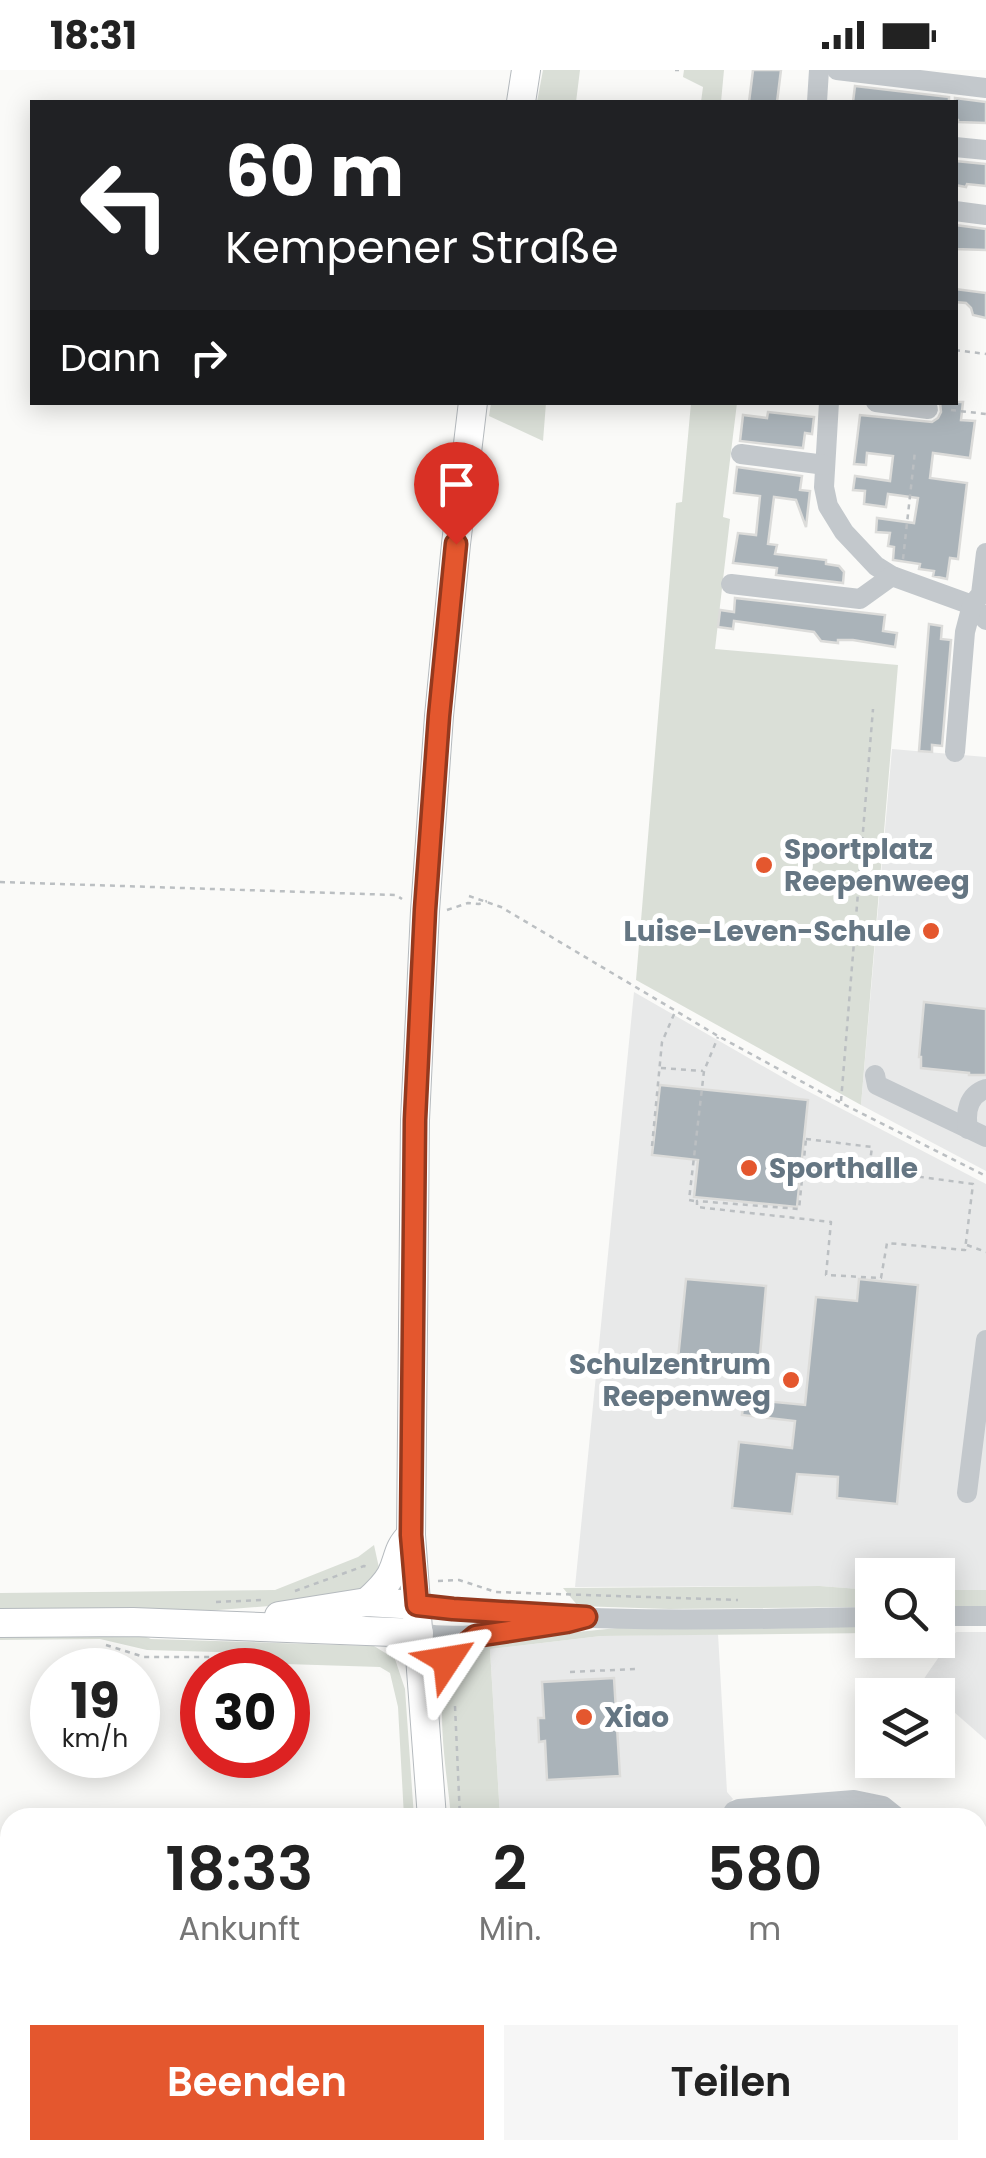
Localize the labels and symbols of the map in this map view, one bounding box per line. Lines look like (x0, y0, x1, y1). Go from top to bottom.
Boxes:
pin (414, 442, 499, 545)
place label: Sportplatz Reepenweeg (784, 830, 970, 901)
marker: Sportplatz Reepenweeg (753, 854, 775, 876)
place label: Luise-Leven-Schule (623, 912, 911, 951)
marker: Luise-Leven-Schule (920, 920, 942, 942)
place label: Sporthalle (769, 1149, 918, 1188)
marker: Sporthalle (738, 1157, 760, 1179)
place label: Schulzentrum Reepenweg (569, 1345, 771, 1416)
marker: Schulzentrum Reepenweg (780, 1369, 802, 1391)
position arrow (395, 1608, 499, 1712)
speed limit sign: 30 (180, 1648, 310, 1778)
place label: Xiao (604, 1698, 669, 1737)
marker: Xiao (573, 1706, 595, 1728)

